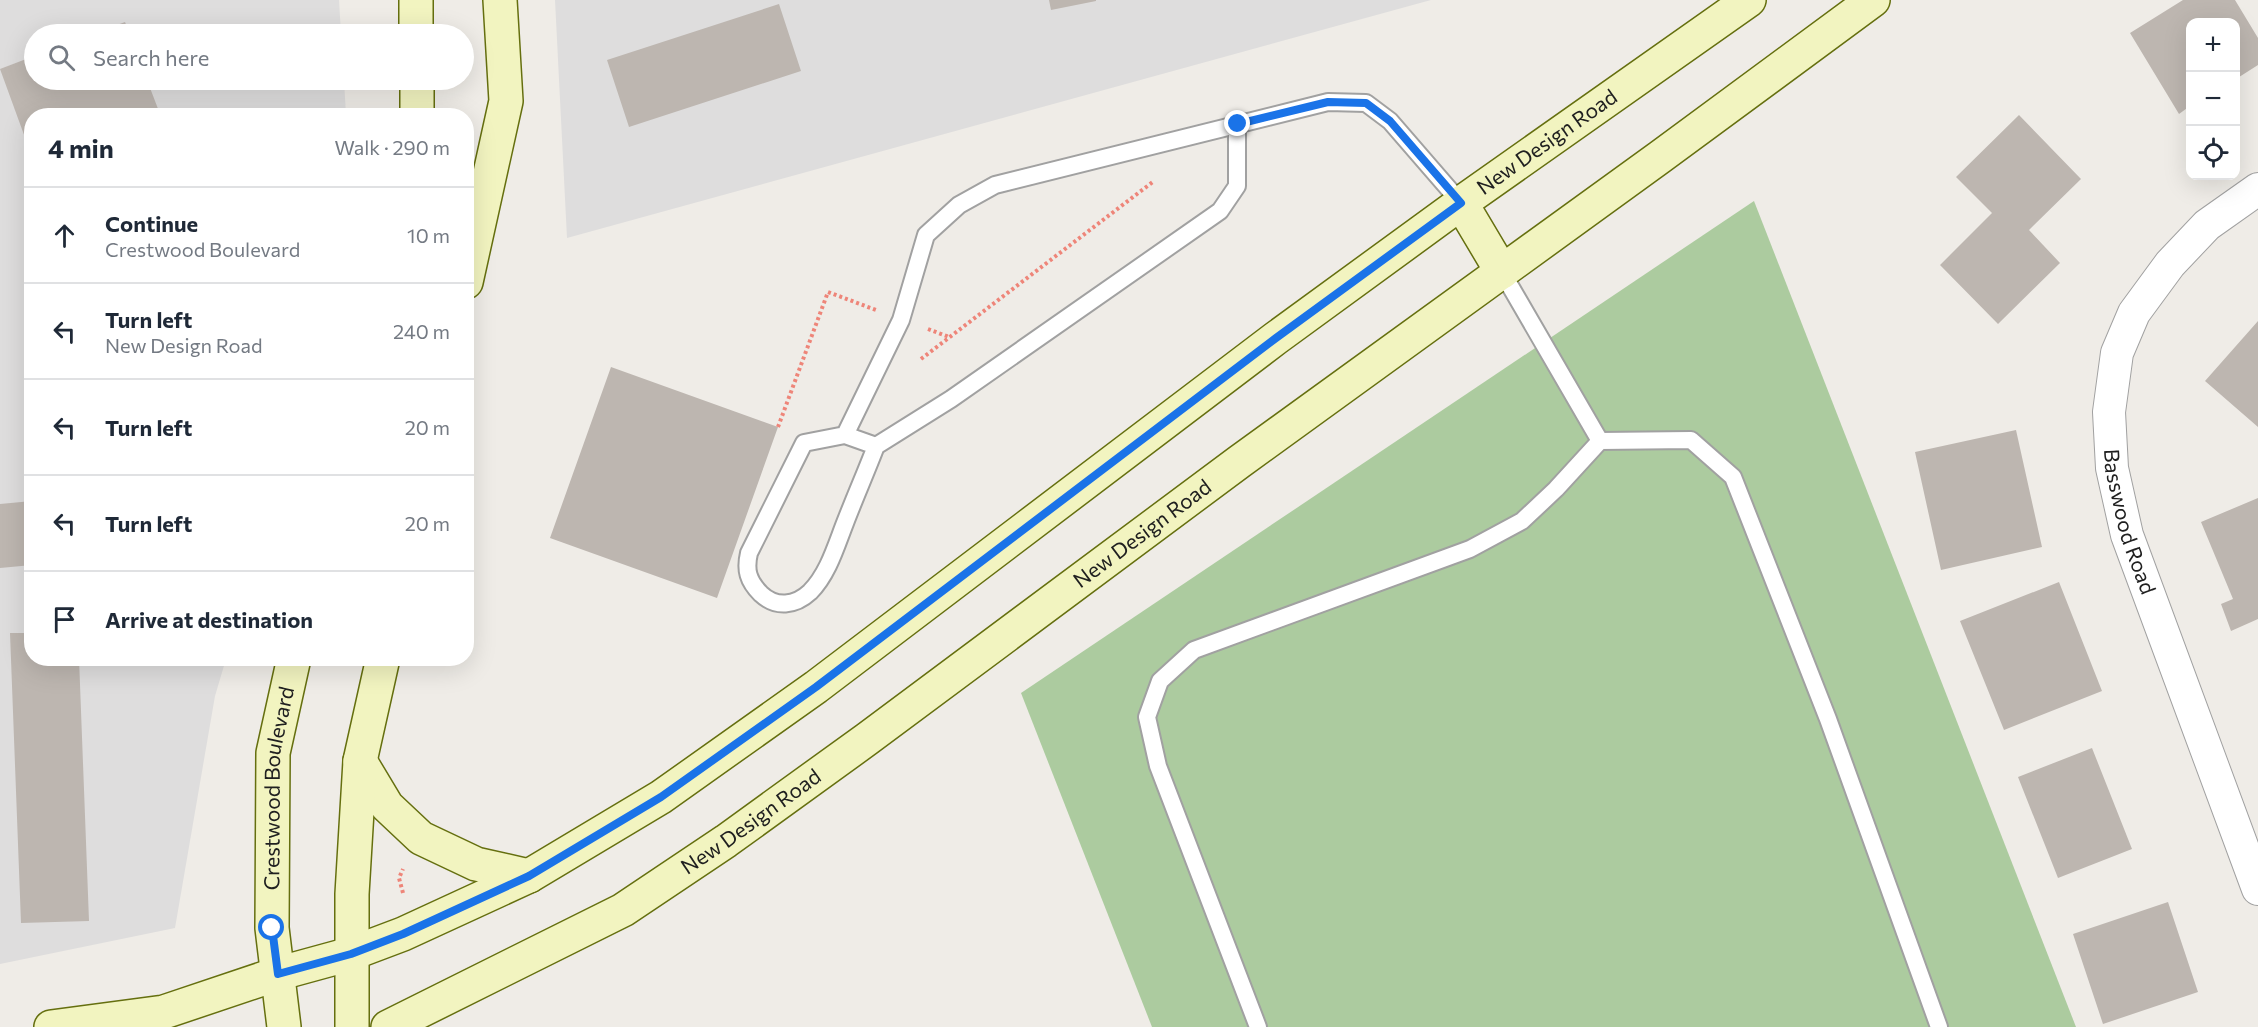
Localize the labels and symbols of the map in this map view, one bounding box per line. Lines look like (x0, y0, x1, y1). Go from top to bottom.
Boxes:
street label: New Design Road (1471, 83, 1621, 199)
route end (1224, 110, 1250, 136)
street label: Basswood Road (2100, 448, 2162, 597)
street label: New Design Road (1068, 473, 1215, 592)
street label: Crestwood Boulevard (258, 684, 298, 890)
street label: New Design Road (676, 763, 825, 879)
route start (258, 914, 284, 940)

